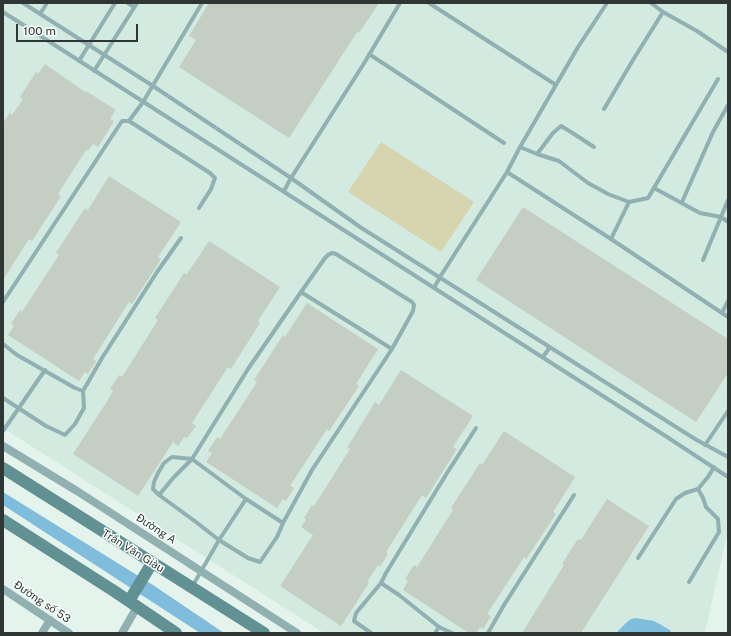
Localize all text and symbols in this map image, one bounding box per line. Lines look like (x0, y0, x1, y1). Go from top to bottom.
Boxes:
scale bar (18, 16, 140, 42)
text: 100 m (23, 24, 56, 38)
street label: Đường A (134, 511, 178, 547)
street label: Trần Văn Giàu (100, 527, 166, 575)
street label: Đường số 53 (11, 578, 73, 626)

